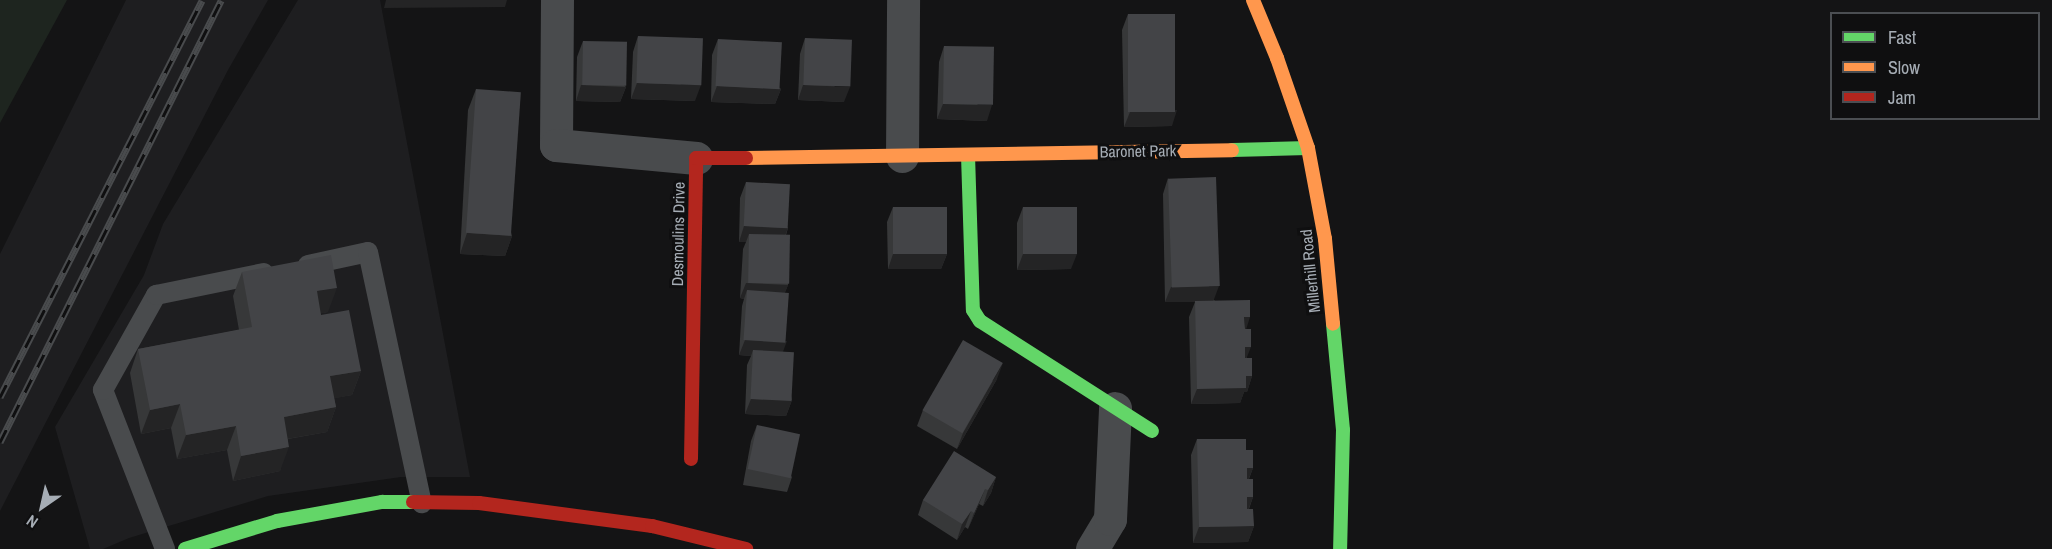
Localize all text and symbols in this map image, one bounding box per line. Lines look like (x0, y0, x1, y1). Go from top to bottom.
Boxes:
legend (1830, 12, 2040, 120)
text: Fast (1888, 25, 1916, 50)
text: Slow (1888, 55, 1920, 80)
text: Jam (1888, 85, 1916, 110)
street label: Baronet Park (1100, 141, 1176, 161)
street label: Desmoulins Drive (667, 182, 689, 286)
street label: Millerhill Road (1296, 228, 1324, 314)
north arrow (12, 477, 72, 537)
text: N (22, 510, 42, 534)

